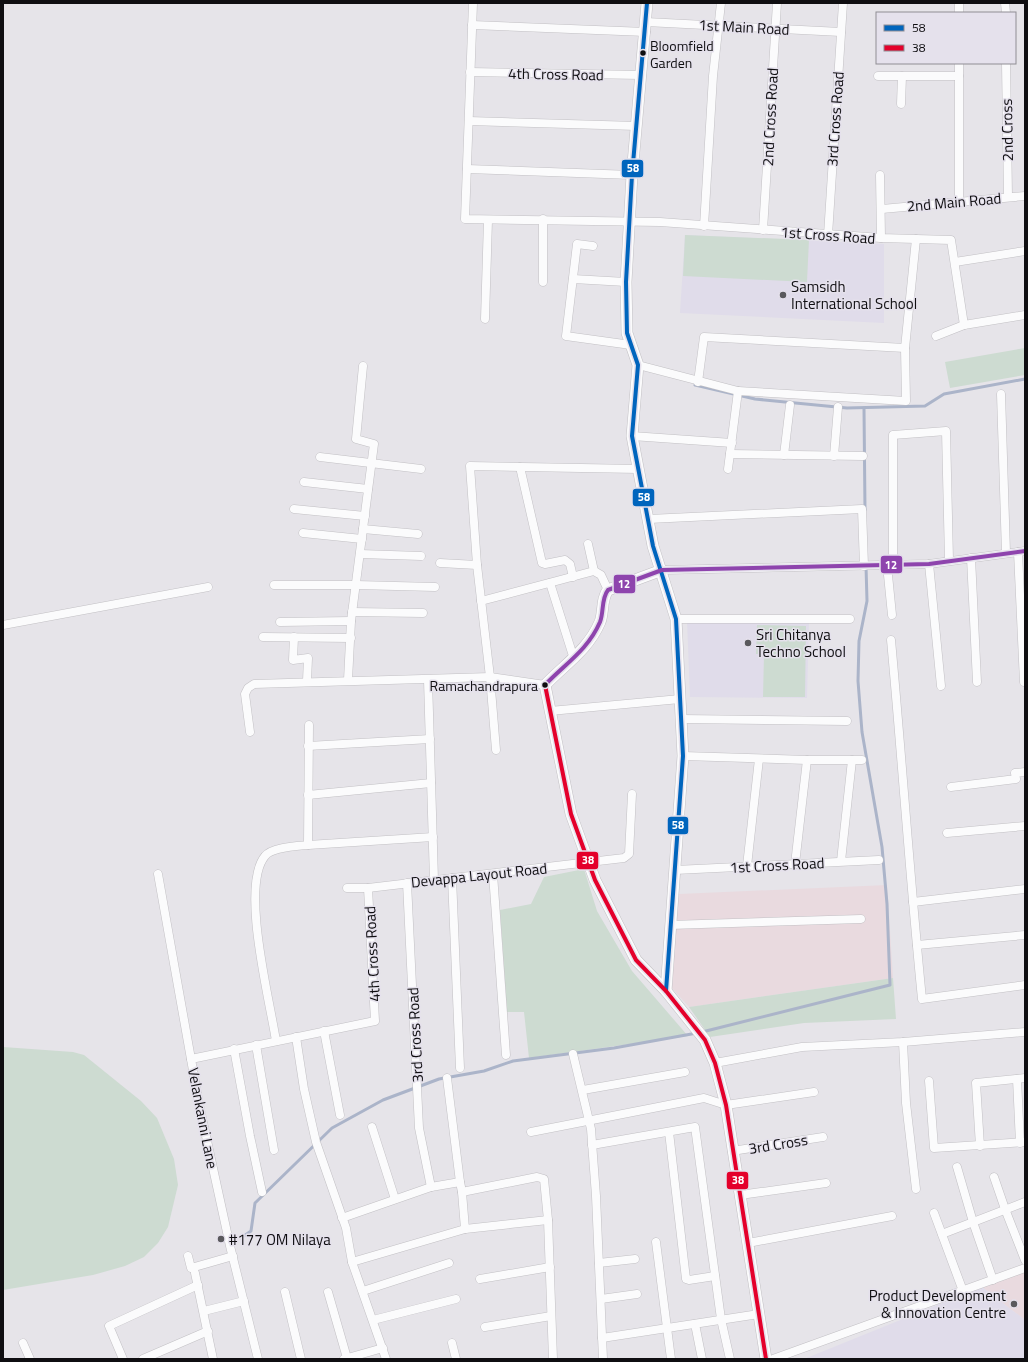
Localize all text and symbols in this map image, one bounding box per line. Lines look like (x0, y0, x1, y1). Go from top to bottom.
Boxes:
legend (876, 12, 1016, 64)
street label: 1st Main Road (698, 13, 790, 41)
text: 58 (912, 18, 926, 37)
place label: Bloomfield Garden (650, 35, 714, 73)
text: 38 (912, 38, 926, 57)
marker: Bloomfield Garden (638, 48, 648, 58)
street label: 4th Cross Road (508, 62, 604, 86)
street label: 2nd Cross Road (756, 67, 784, 167)
street label: 3rd Cross Road (820, 71, 850, 167)
street label: 2nd Cross (995, 98, 1019, 162)
line badge: 58 (621, 159, 644, 178)
text: 58 (627, 160, 639, 176)
street label: 2nd Main Road (906, 186, 1002, 218)
street label: 1st Cross Road (780, 220, 876, 250)
place label: Samsidh International School (791, 275, 917, 315)
marker: Samsidh International School (778, 290, 788, 300)
line badge: 58 (632, 488, 655, 507)
text: 58 (638, 489, 650, 505)
line badge: 12 (880, 555, 903, 574)
text: 12 (885, 557, 897, 573)
line badge: 12 (613, 574, 636, 594)
text: 12 (618, 576, 630, 592)
place label: Sri Chitanya Techno School (756, 623, 846, 663)
marker: Sri Chitanya Techno School (743, 638, 753, 648)
place label: Ramachandrapura (430, 675, 538, 696)
marker: Ramachandrapura (540, 680, 550, 690)
line badge: 58 (667, 816, 689, 835)
text: 58 (672, 817, 684, 833)
line badge: 38 (576, 851, 599, 870)
street label: 1st Cross Road (729, 851, 825, 879)
text: 38 (582, 852, 594, 868)
street label: Devappa Layout Road (410, 856, 548, 894)
street label: 4th Cross Road (358, 906, 386, 1002)
street label: 3rd Cross Road (401, 987, 429, 1083)
street label: Velankanni Lane (182, 1065, 224, 1171)
street label: 3rd Cross (747, 1128, 809, 1160)
line badge: 38 (726, 1171, 749, 1190)
text: 38 (732, 1172, 744, 1188)
place label: #177 OM Nilaya (229, 1228, 331, 1251)
marker: #177 OM Nilaya (216, 1234, 226, 1244)
place label: Product Development & Innovation Centre (869, 1284, 1007, 1324)
marker: Product Development & Innovation Centre (1009, 1299, 1019, 1309)

